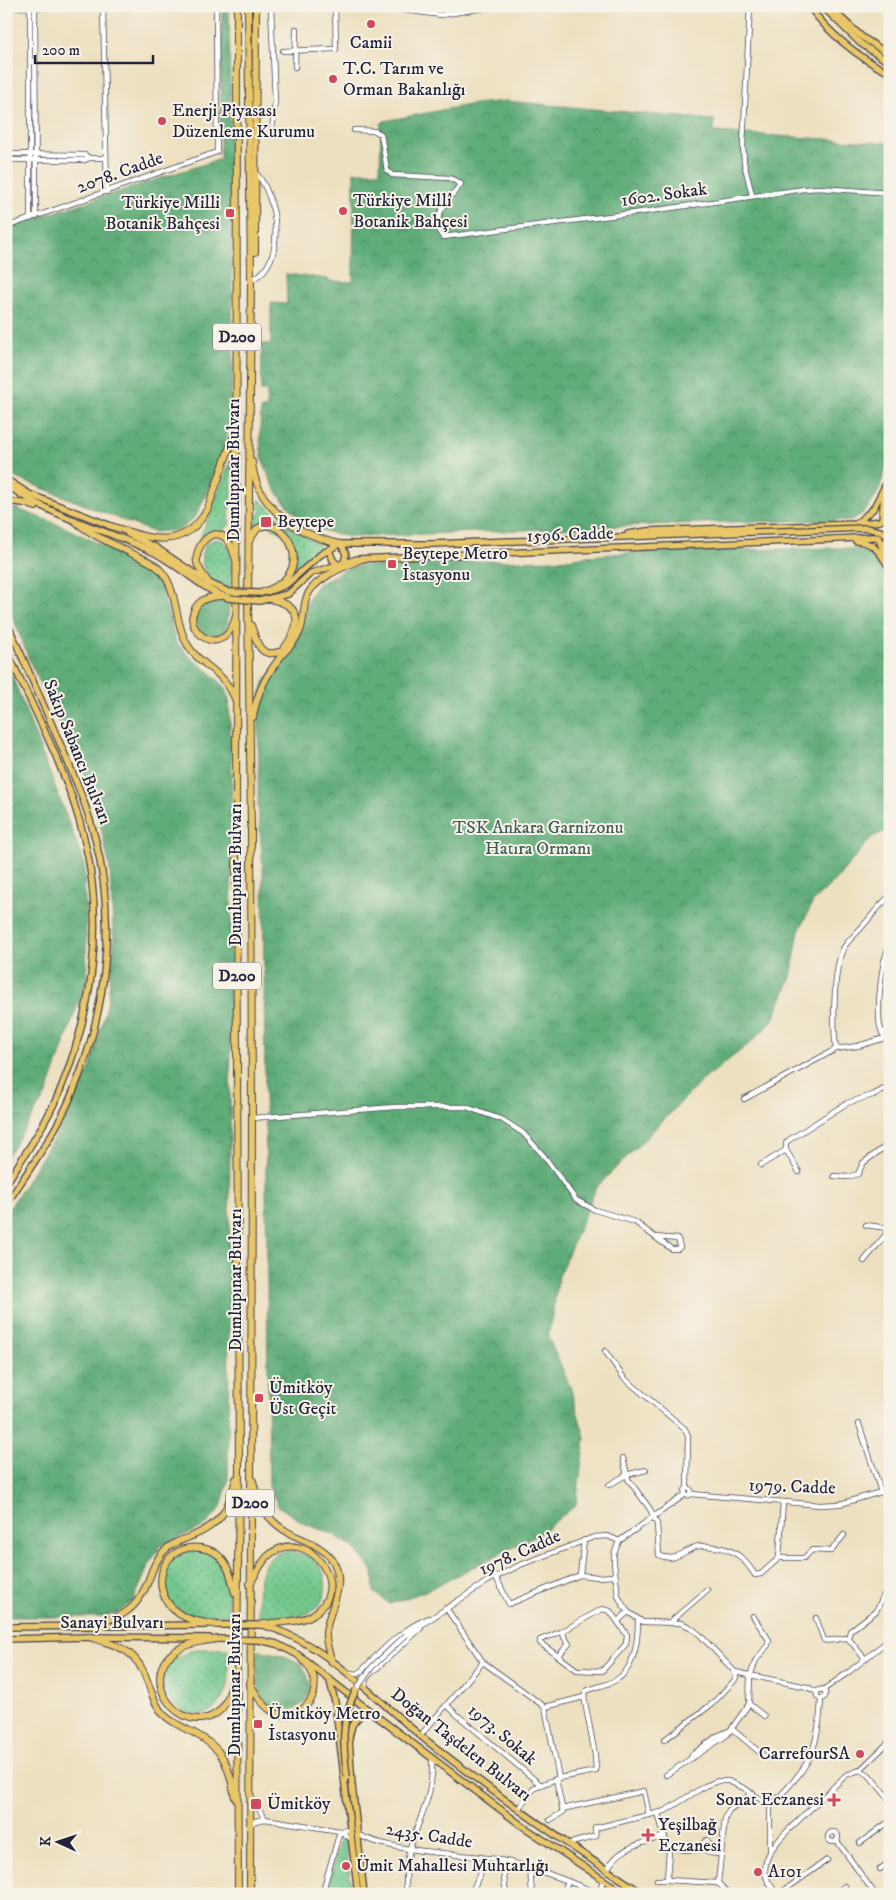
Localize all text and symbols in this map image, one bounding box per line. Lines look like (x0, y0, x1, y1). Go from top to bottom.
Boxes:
marker: Camii (365, 18, 377, 30)
scale bar (35, 32, 152, 64)
place label: Camii (350, 32, 392, 54)
text: 200 m (42, 41, 80, 60)
place label: T.C. Tarım ve Orman Bakanlığı (343, 58, 465, 101)
marker: T.C. Tarım ve Orman Bakanlığı (327, 73, 339, 85)
place label: Enerji Piyasası Düzenleme Kurumu (172, 100, 315, 143)
marker: Enerji Piyasası Düzenleme Kurumu (156, 115, 168, 127)
street label: 2078. Cadde (74, 147, 166, 199)
street label: 1602. Sokak (620, 178, 708, 212)
place label: Türkiye Millî Botanik Bahçesi (353, 190, 468, 233)
place label: Türkiye Milli Botanik Bahçesi (105, 192, 220, 235)
marker: Türkiye Millî Botanik Bahçesi (337, 205, 349, 217)
marker: Türkiye Milli Botanik Bahçesi (224, 207, 236, 219)
road number: D200 (213, 324, 261, 351)
street label: Dumlupınar Bulvarı (223, 398, 245, 542)
place label: Beytepe (277, 511, 334, 533)
marker: Beytepe (259, 515, 273, 529)
street label: 1596. Cadde (526, 522, 614, 548)
place label: Beytepe Metro İstasyonu (402, 543, 508, 586)
marker: Beytepe Metro İstasyonu (386, 558, 398, 570)
street label: Sakıp Sabancı Bulvarı (38, 676, 116, 828)
street label: Dumlupınar Bulvarı (225, 803, 247, 947)
park label: TSK Ankara Garnizonu Hatıra Ormanı (453, 817, 624, 860)
road number: D200 (213, 962, 261, 989)
street label: Dumlupınar Bulvarı (225, 1208, 247, 1352)
place label: Ümitköy Üst Geçit (269, 1377, 337, 1420)
marker: Ümitköy Üst Geçit (253, 1392, 265, 1404)
street label: 1979. Cadde (748, 1474, 836, 1500)
road number: D200 (226, 1490, 274, 1516)
street label: 1978. Cadde (476, 1525, 564, 1581)
street label: Sanayi Bulvarı (60, 1612, 164, 1634)
street label: Dumlupınar Bulvarı (224, 1613, 246, 1757)
street label: Doğan Taşdelen Bulvarı (386, 1683, 536, 1807)
street label: 1973. Sokak (463, 1700, 541, 1770)
place label: Ümitköy Metro İstasyonu (268, 1703, 380, 1746)
marker: Ümitköy Metro İstasyonu (252, 1718, 264, 1730)
place label: CarrefourSA (759, 1743, 851, 1765)
marker: CarrefourSA (854, 1748, 866, 1760)
place label: Sonat Eczanesi (716, 1789, 824, 1811)
place label: Ümitköy (267, 1793, 331, 1815)
marker: Sonat Eczanesi (828, 1794, 840, 1806)
marker: Ümitköy (249, 1797, 263, 1811)
place label: Yeşilbağ Eczanesi (658, 1814, 721, 1857)
north arrow (32, 1818, 82, 1868)
street label: 2435. Cadde (384, 1818, 474, 1854)
marker: Yeşilbağ Eczanesi (642, 1829, 654, 1841)
text: K (37, 1835, 55, 1847)
place label: Ümit Mahallesi Muhtarlığı (356, 1855, 549, 1877)
marker: Ümit Mahallesi Muhtarlığı (340, 1860, 352, 1872)
place label: A101 (768, 1861, 802, 1883)
marker: A101 (752, 1866, 764, 1878)

